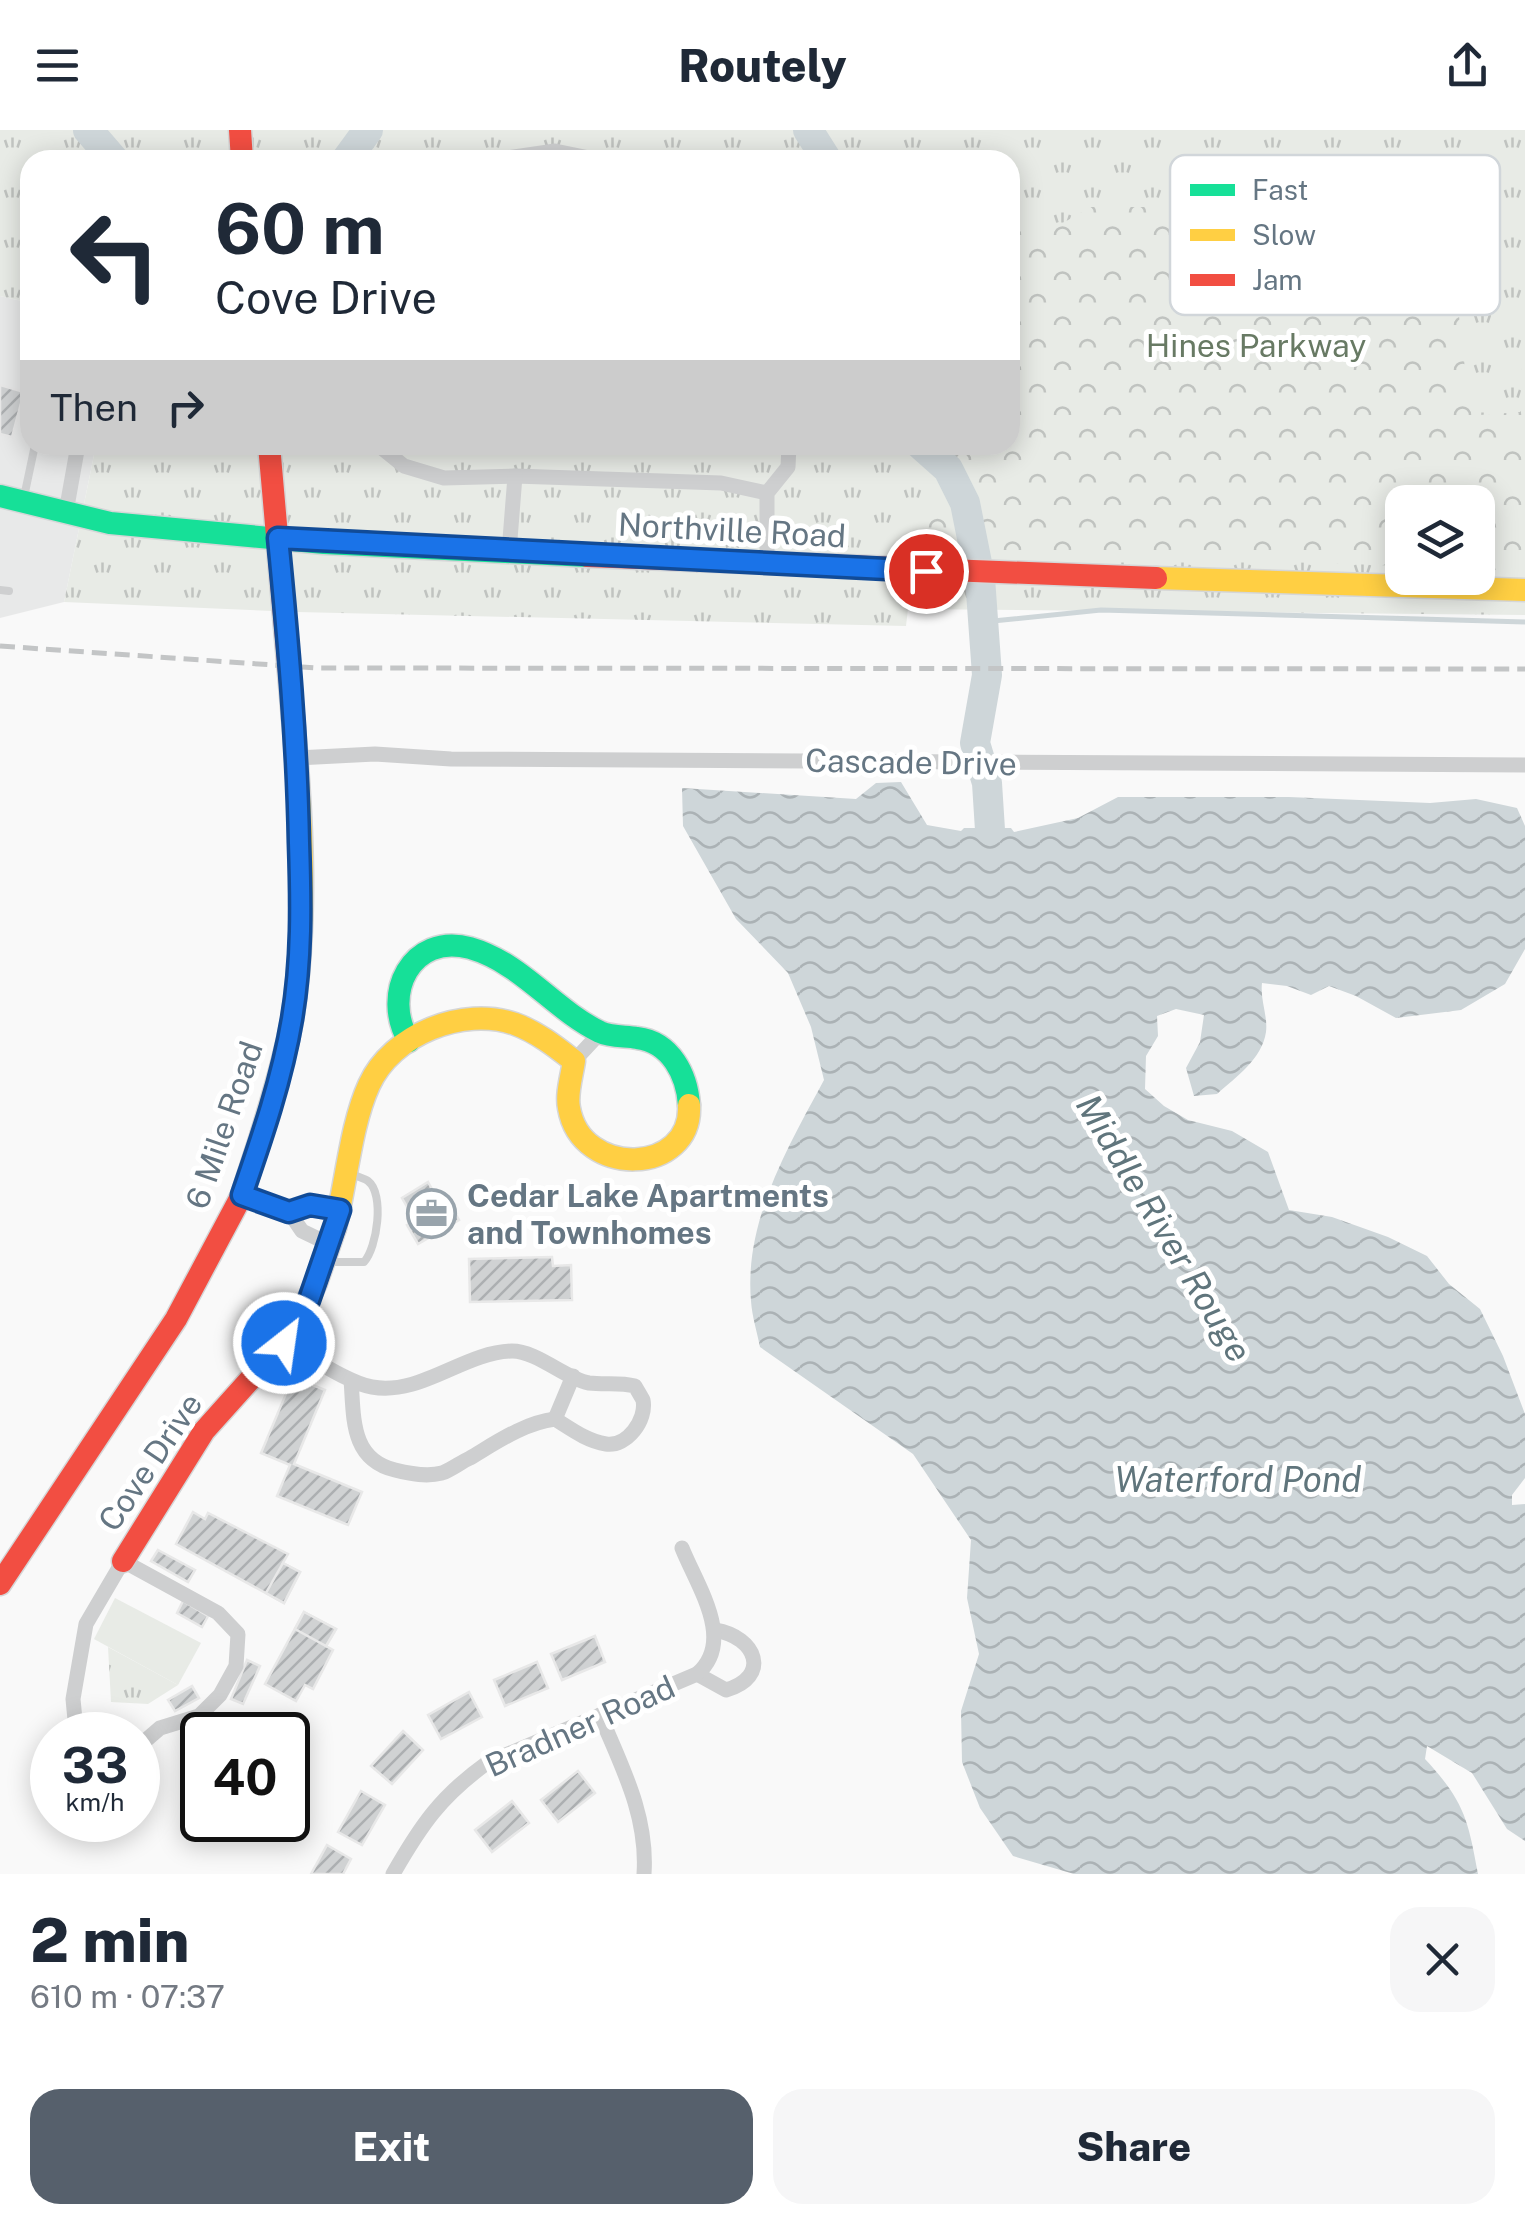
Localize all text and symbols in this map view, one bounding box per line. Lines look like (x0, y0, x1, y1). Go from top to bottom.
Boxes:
icon: menu (30, 38, 85, 93)
icon: share (1440, 38, 1495, 93)
text: Routely (678, 39, 847, 92)
legend (1170, 155, 1500, 315)
text: Fast (1252, 173, 1308, 206)
text: 60 m (215, 187, 385, 270)
icon: left (50, 190, 180, 320)
text: Slow (1252, 218, 1316, 251)
text: Jam (1252, 263, 1303, 296)
text: Cove Drive (215, 271, 437, 324)
park label: Hines Parkway (1146, 327, 1366, 364)
icon: right (158, 380, 213, 435)
text: Then (50, 385, 138, 430)
map controls (1385, 485, 1495, 595)
button: layers (1385, 485, 1495, 595)
street label: Northville Road (617, 506, 847, 554)
pin (884, 529, 969, 614)
icon: arrive (899, 544, 954, 599)
street label: Cascade Drive (805, 742, 1017, 782)
street label: 6 Mile Road (178, 1036, 270, 1214)
water label: Middle River Rouge (1068, 1087, 1260, 1369)
place label: Cedar Lake Apartments and Townhomes (467, 1177, 829, 1251)
office icon: Cedar Lake Apartments and Townhomes (406, 1187, 458, 1239)
position arrow (232, 1291, 336, 1395)
street label: Cove Drive (91, 1386, 209, 1538)
water label: Waterford Pond (1115, 1459, 1361, 1500)
street label: Bradner Road (480, 1668, 680, 1784)
speed limit sign: 40 (180, 1712, 310, 1842)
text: 33 (62, 1735, 128, 1794)
text: km/h (66, 1787, 124, 1817)
text: 2 min (30, 1905, 189, 1976)
button: close (1390, 1907, 1495, 2012)
text: 610 m · 07:37 (30, 1978, 225, 2015)
button: Exit (30, 2089, 753, 2204)
button: Share (773, 2089, 1495, 2204)

